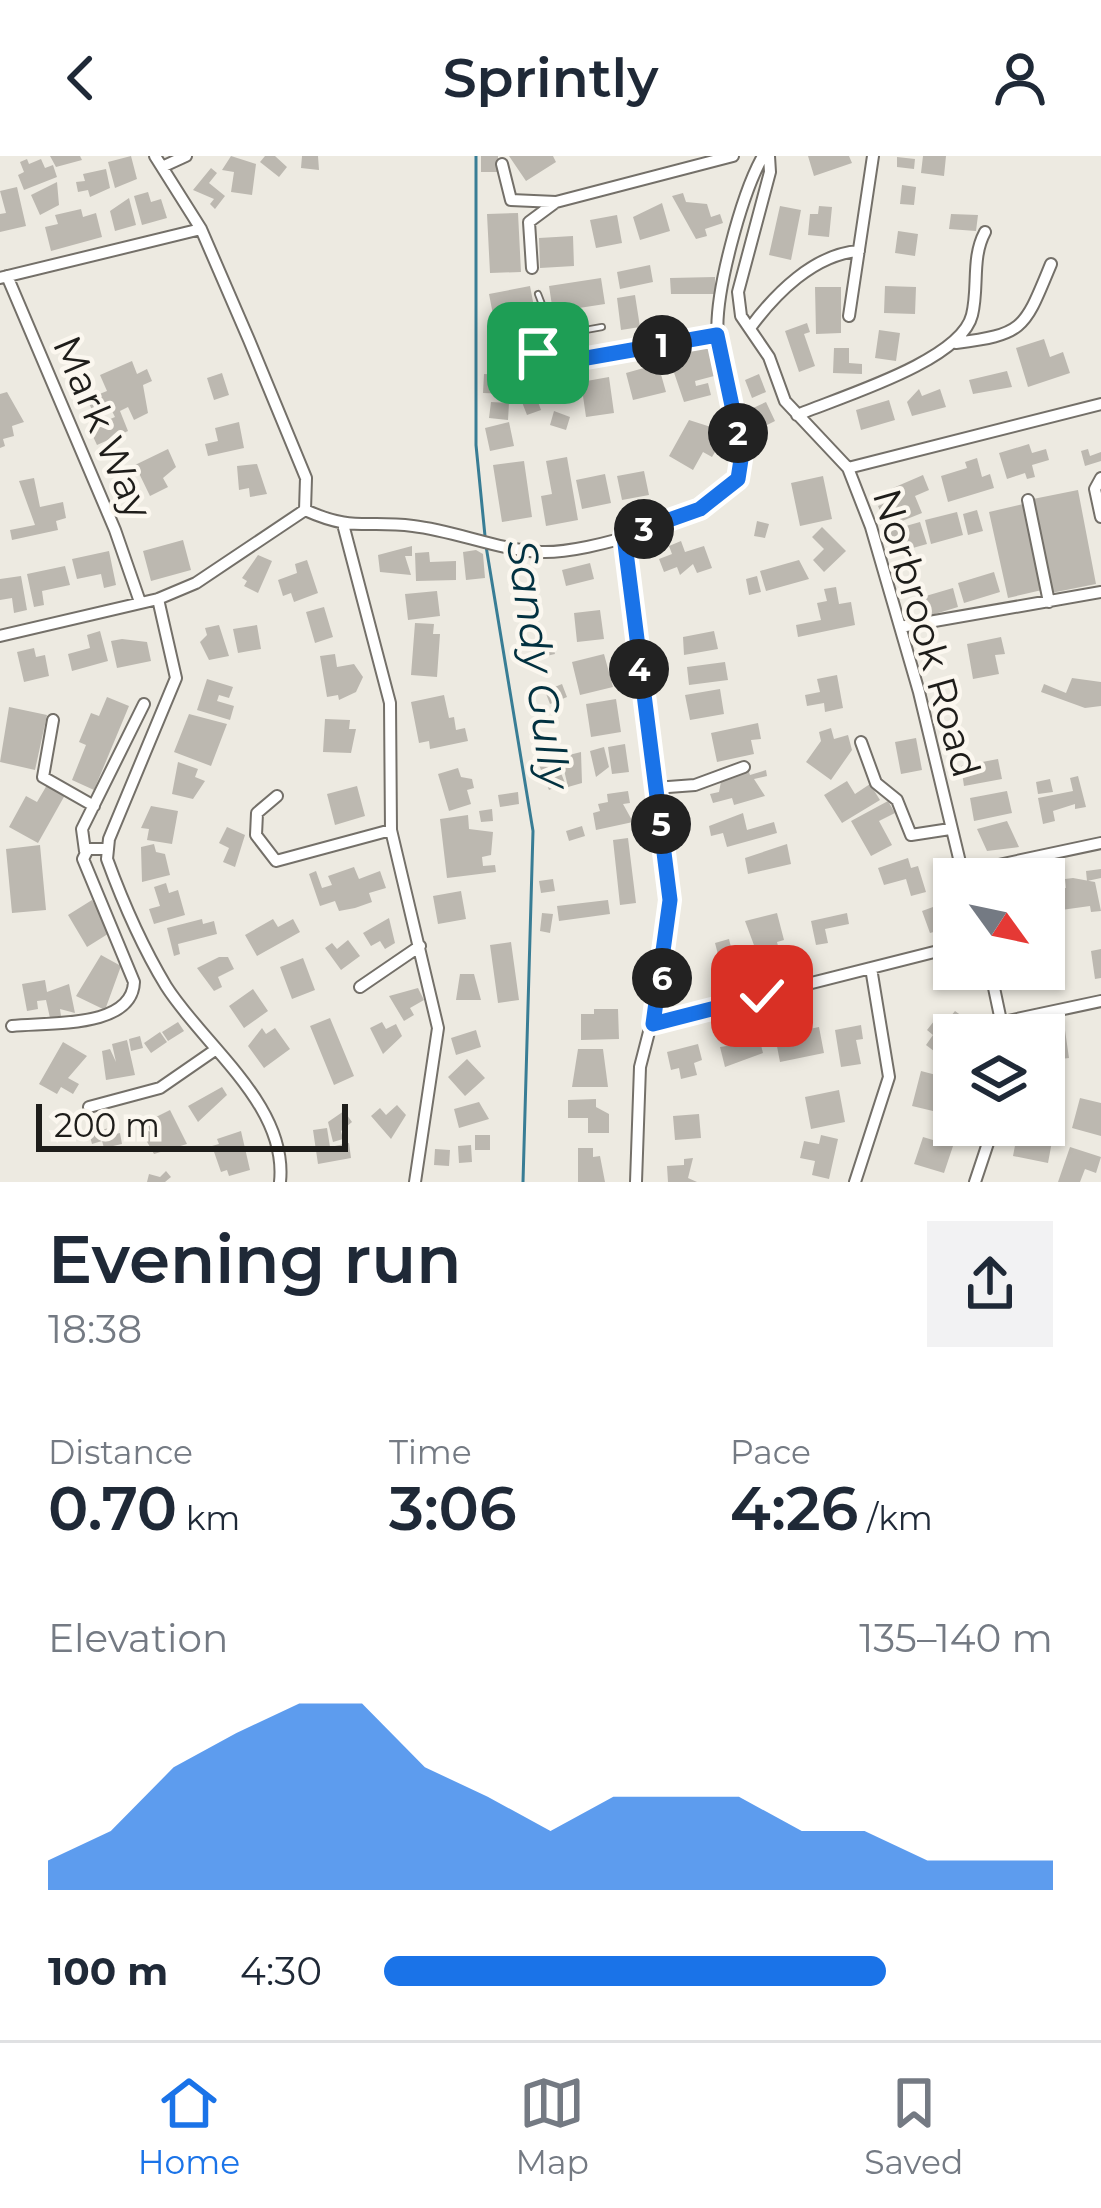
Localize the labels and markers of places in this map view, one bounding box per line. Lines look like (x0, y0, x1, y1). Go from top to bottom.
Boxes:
pin (487, 302, 589, 404)
pin: 1 (632, 315, 692, 375)
pin: 2 (708, 403, 768, 463)
pin: 3 (614, 499, 674, 559)
pin: 4 (609, 639, 669, 699)
pin: 5 (631, 794, 691, 854)
pin (711, 945, 813, 1047)
pin: 6 (632, 948, 692, 1008)

